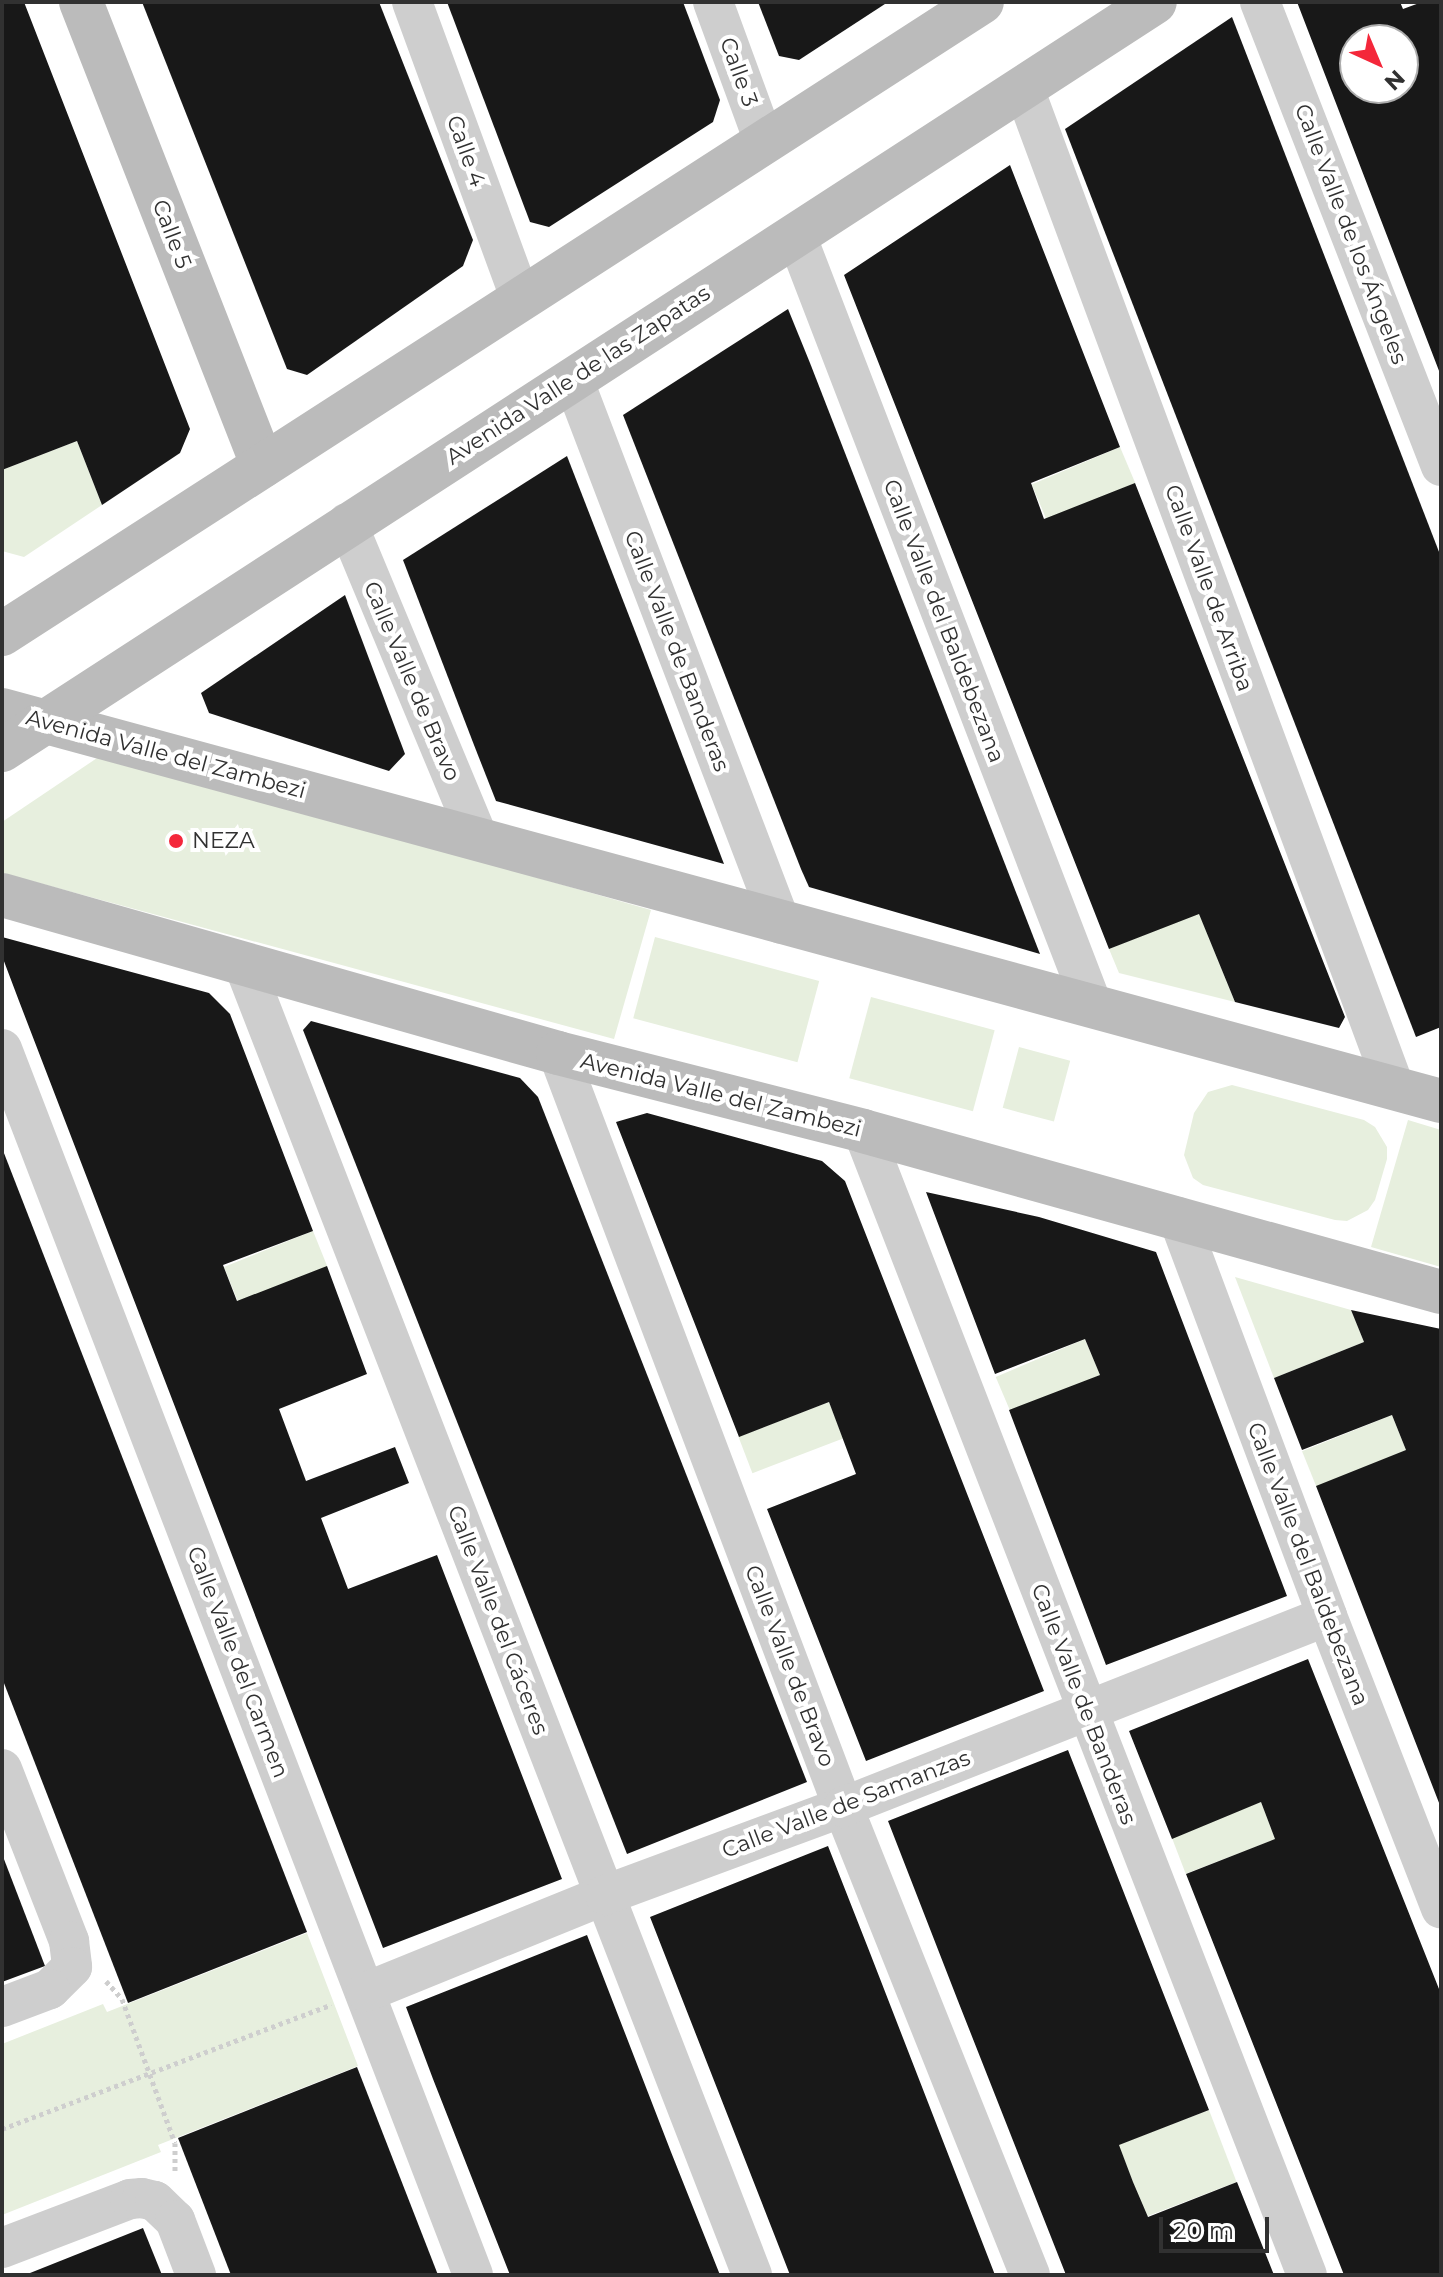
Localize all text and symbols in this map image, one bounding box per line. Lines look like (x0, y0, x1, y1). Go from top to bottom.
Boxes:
north arrow (1339, 24, 1419, 104)
street label: Calle 3 (714, 34, 764, 110)
text: N (1379, 64, 1410, 96)
street label: Calle Valle de los Ángeles (1289, 100, 1413, 368)
street label: Calle 4 (441, 112, 491, 190)
street label: Calle 5 (147, 196, 197, 272)
street label: Avenida Valle de las Zapatas (441, 280, 715, 470)
street label: Calle Valle del Baldebezana (878, 476, 1010, 766)
street label: Calle Valle de Arriba (1159, 481, 1259, 695)
street label: Calle Valle de Banderas (619, 527, 735, 775)
street label: Calle Valle de Bravo (358, 577, 466, 785)
street label: Avenida Valle del Zambezi (23, 704, 309, 804)
place label: NEZA (192, 828, 255, 854)
marker: NEZA (167, 832, 185, 850)
street label: Avenida Valle del Zambezi (578, 1047, 864, 1143)
street label: Calle Valle del Baldebezana (1242, 1419, 1374, 1709)
street label: Calle Valle del Cáceres (442, 1502, 554, 1738)
street label: Calle Valle del Carmen (182, 1543, 294, 1781)
street label: Calle Valle de Bravo (739, 1561, 841, 1771)
street label: Calle Valle de Banderas (1026, 1580, 1142, 1828)
street label: Calle Valle de Samanzas (718, 1744, 974, 1864)
scale bar (1163, 2201, 1273, 2251)
text: 20 m (1173, 2216, 1234, 2245)

